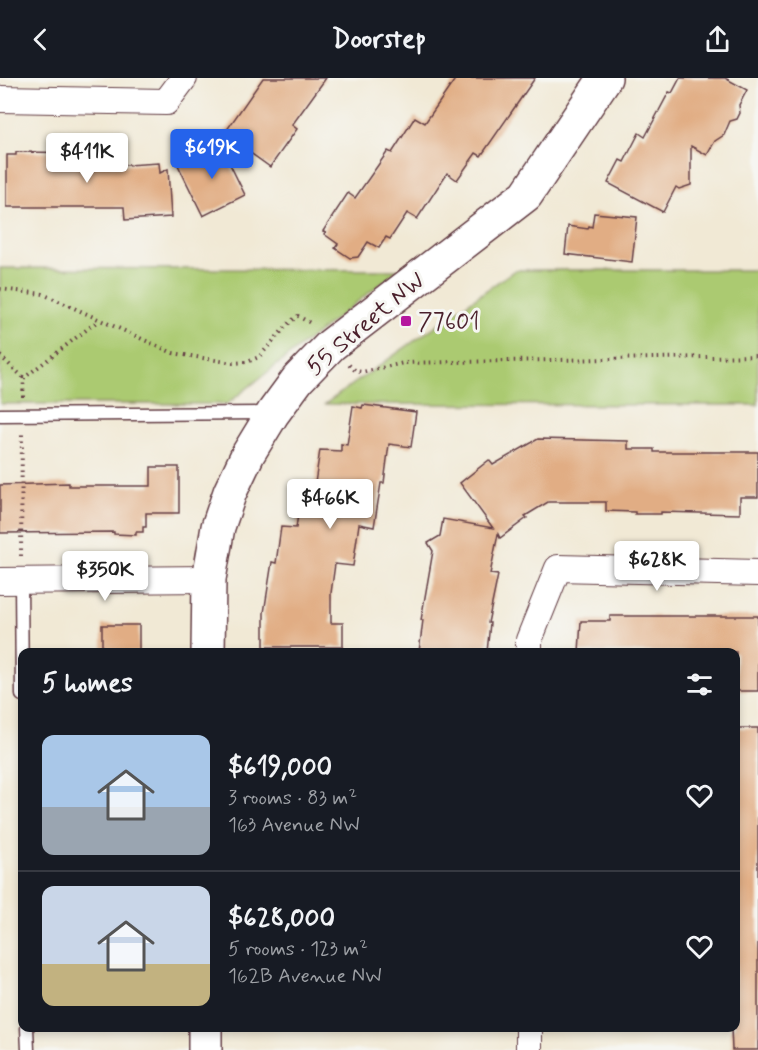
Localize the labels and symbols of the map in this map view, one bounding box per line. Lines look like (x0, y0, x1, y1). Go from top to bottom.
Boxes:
pin: $619K (170, 129, 254, 180)
pin: $411K (45, 133, 129, 184)
street label: 55 Street NW (300, 266, 432, 383)
place label: 77601 (418, 307, 480, 338)
marker: 77601 (399, 314, 413, 328)
pin: $466K (288, 479, 372, 530)
pin: $628K (615, 541, 699, 592)
pin: $350K (63, 551, 147, 602)

